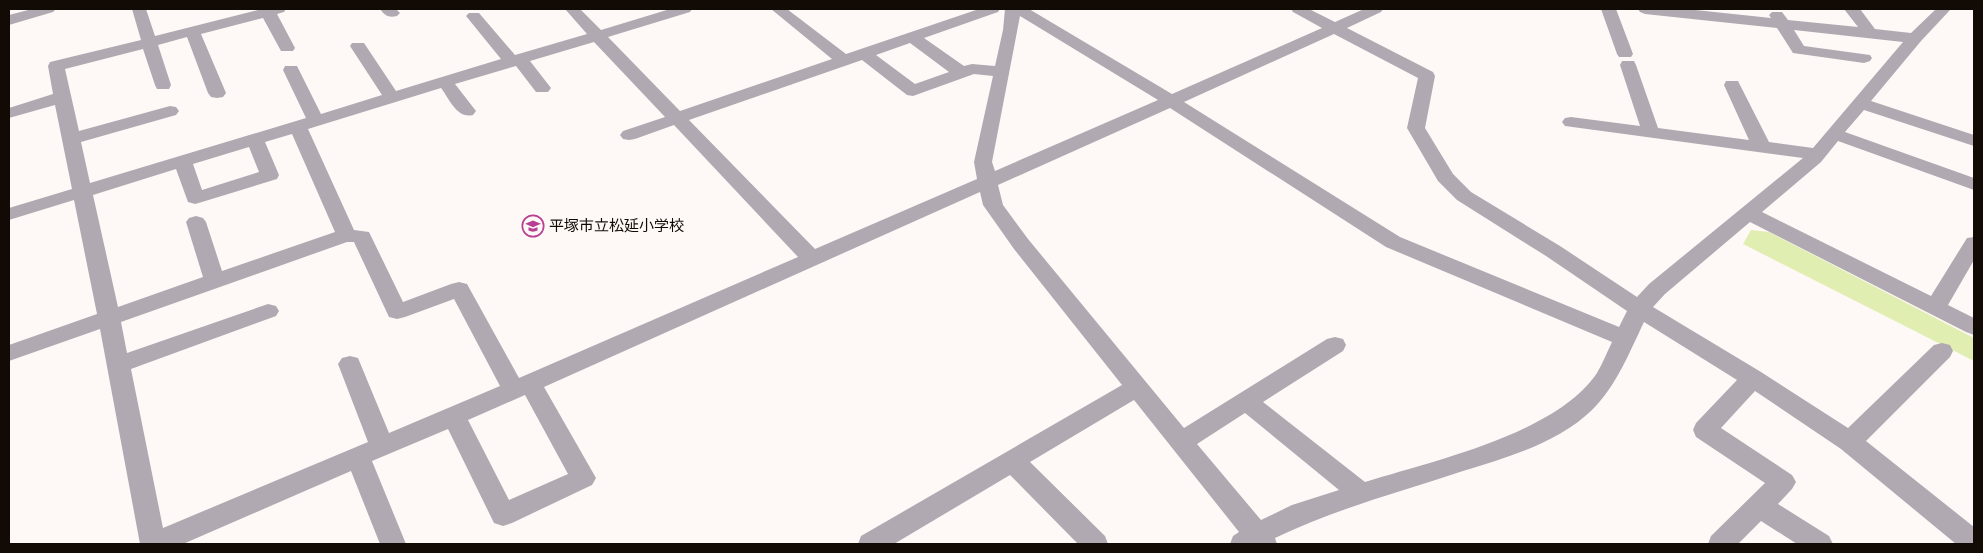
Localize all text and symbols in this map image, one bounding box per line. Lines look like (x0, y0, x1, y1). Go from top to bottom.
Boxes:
school or university icon: 平塚市立松延小学校 (521, 214, 545, 238)
place label: 平塚市立松延小学校 (549, 217, 684, 235)

